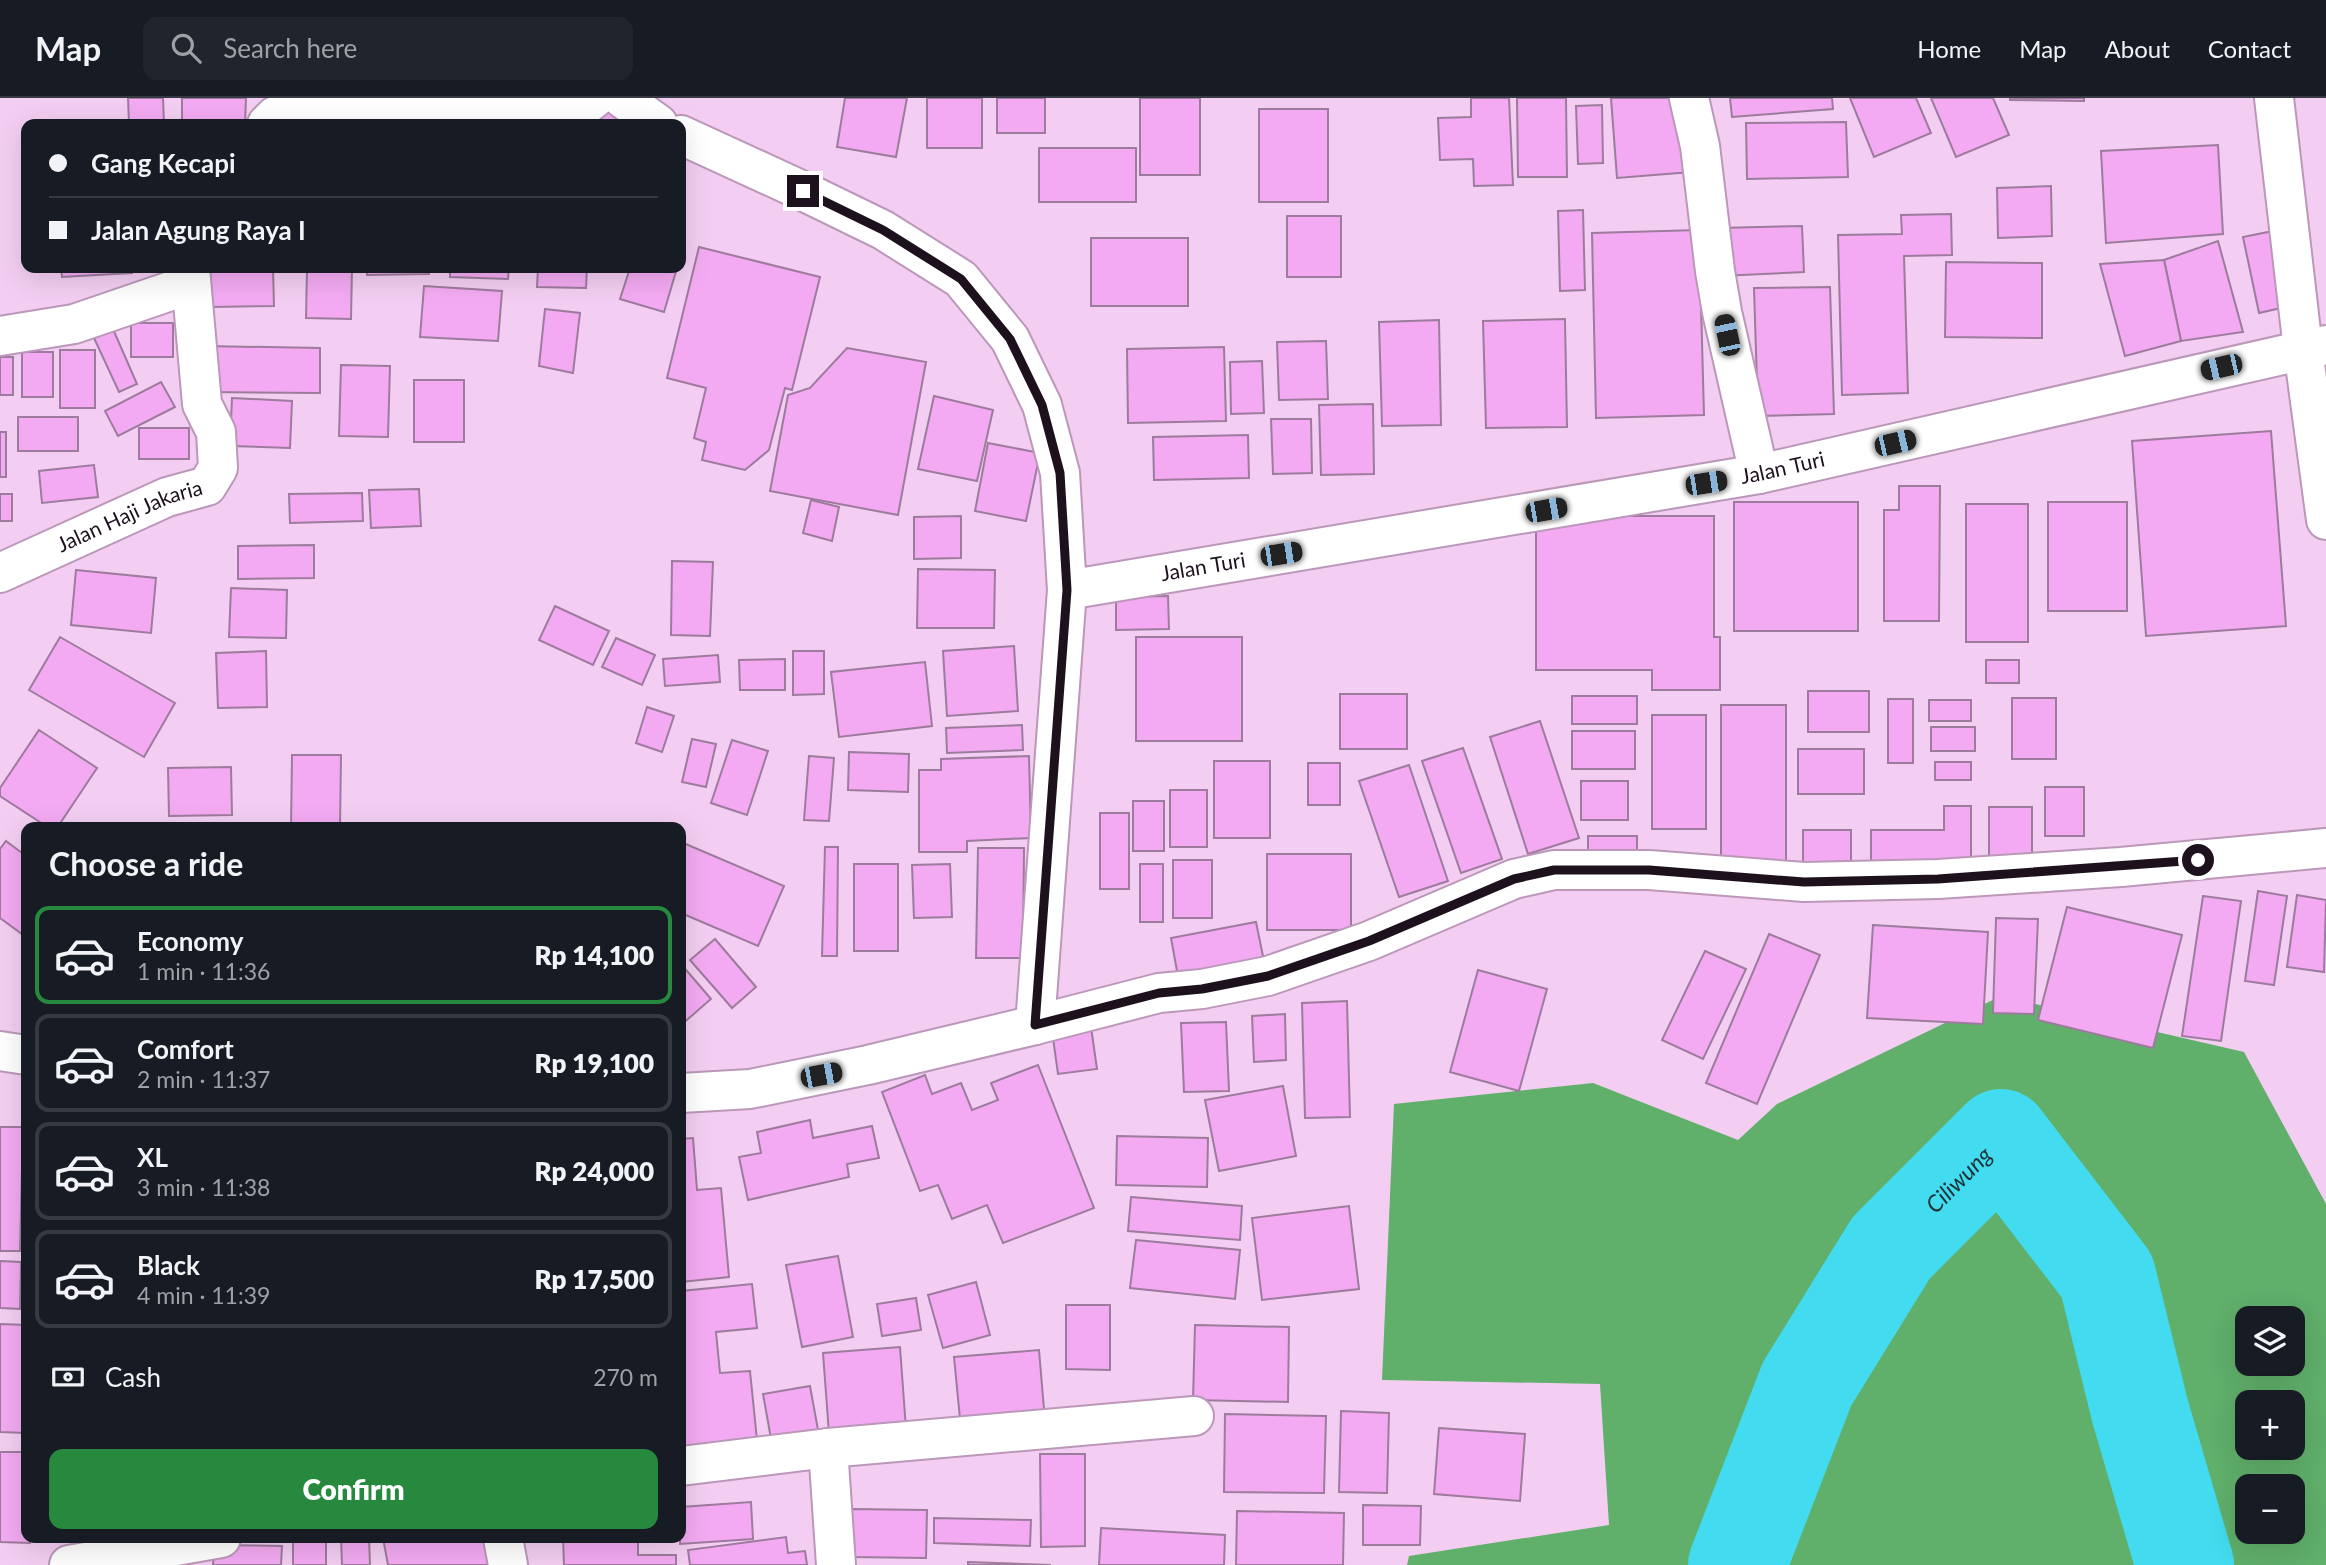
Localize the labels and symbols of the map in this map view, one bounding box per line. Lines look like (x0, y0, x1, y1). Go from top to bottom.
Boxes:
route end (787, 175, 819, 207)
car (1713, 312, 1742, 358)
car (2199, 352, 2244, 382)
car (1873, 428, 1918, 458)
street label: Jalan Turi (1739, 445, 1827, 488)
car (1684, 469, 1729, 497)
street label: Jalan Haji Jakaria (53, 474, 205, 556)
car (1524, 496, 1569, 524)
car (1259, 540, 1304, 568)
street label: Jalan Turi (1159, 546, 1247, 585)
route start (2182, 844, 2214, 876)
car (799, 1061, 844, 1089)
water label: Ciliwung (1919, 1140, 1998, 1218)

